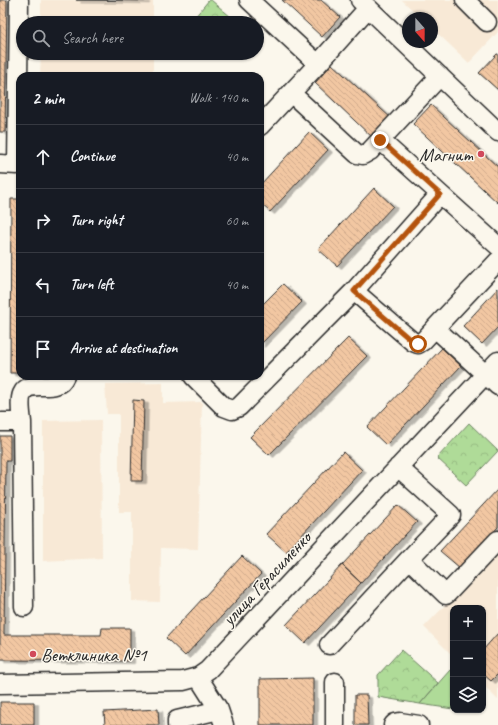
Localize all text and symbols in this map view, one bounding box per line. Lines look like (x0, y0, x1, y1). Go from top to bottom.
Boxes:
north arrow (402, 12, 438, 48)
search box (16, 16, 264, 60)
icon: search (30, 27, 52, 49)
text: Search here (62, 29, 123, 48)
text: 2 min (32, 88, 65, 109)
text: Walk · 140 m (189, 90, 248, 106)
route end (371, 131, 389, 149)
place label: Магнит (419, 143, 474, 167)
icon: ahead (32, 146, 54, 168)
text: Continue (70, 147, 115, 166)
text: 40 m (226, 149, 248, 165)
marker: Магнит (476, 149, 486, 159)
icon: right (32, 210, 54, 232)
text: Turn right (70, 211, 123, 230)
text: 60 m (226, 213, 248, 229)
icon: left (32, 274, 54, 296)
text: Turn left (70, 275, 113, 294)
text: 40 m (226, 277, 248, 293)
route start (409, 335, 427, 353)
icon: arrive (32, 338, 54, 360)
text: Arrive at destination (70, 339, 177, 358)
street label: улица Герасименко (216, 525, 318, 632)
map controls (450, 605, 486, 713)
button: + (450, 605, 486, 641)
button: − (450, 641, 486, 677)
place label: Ветклиника №1 (41, 643, 148, 667)
marker: Ветклиника №1 (28, 649, 38, 659)
button: layers (450, 677, 486, 713)

